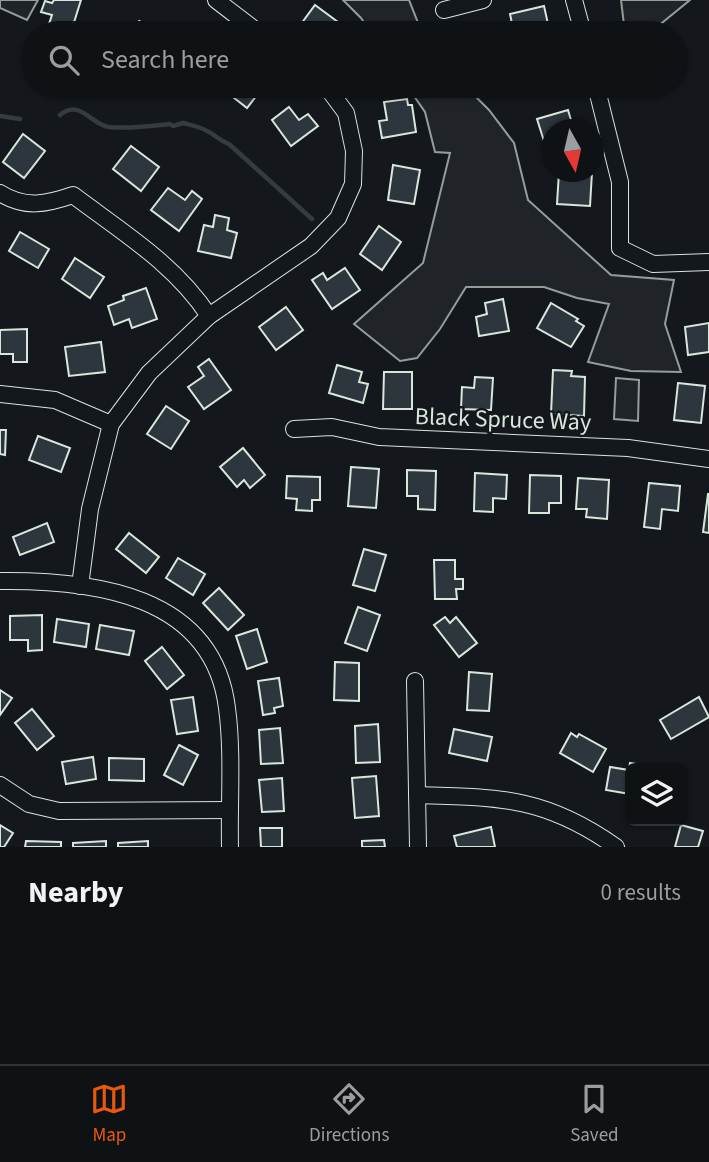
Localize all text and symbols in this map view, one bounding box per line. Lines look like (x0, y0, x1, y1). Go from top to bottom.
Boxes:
search box (21, 21, 688, 98)
icon: search (45, 41, 83, 79)
text: Search here (101, 41, 229, 78)
north arrow (541, 119, 604, 182)
street label: Black Spruce Way (414, 399, 592, 440)
map controls (625, 763, 688, 826)
button: layers (625, 763, 688, 826)
text: Nearby (28, 871, 123, 914)
text: 0 results (601, 876, 681, 909)
tab: Map (90, 1080, 128, 1149)
tab: Directions (309, 1080, 389, 1149)
tab: Saved (570, 1080, 619, 1149)

